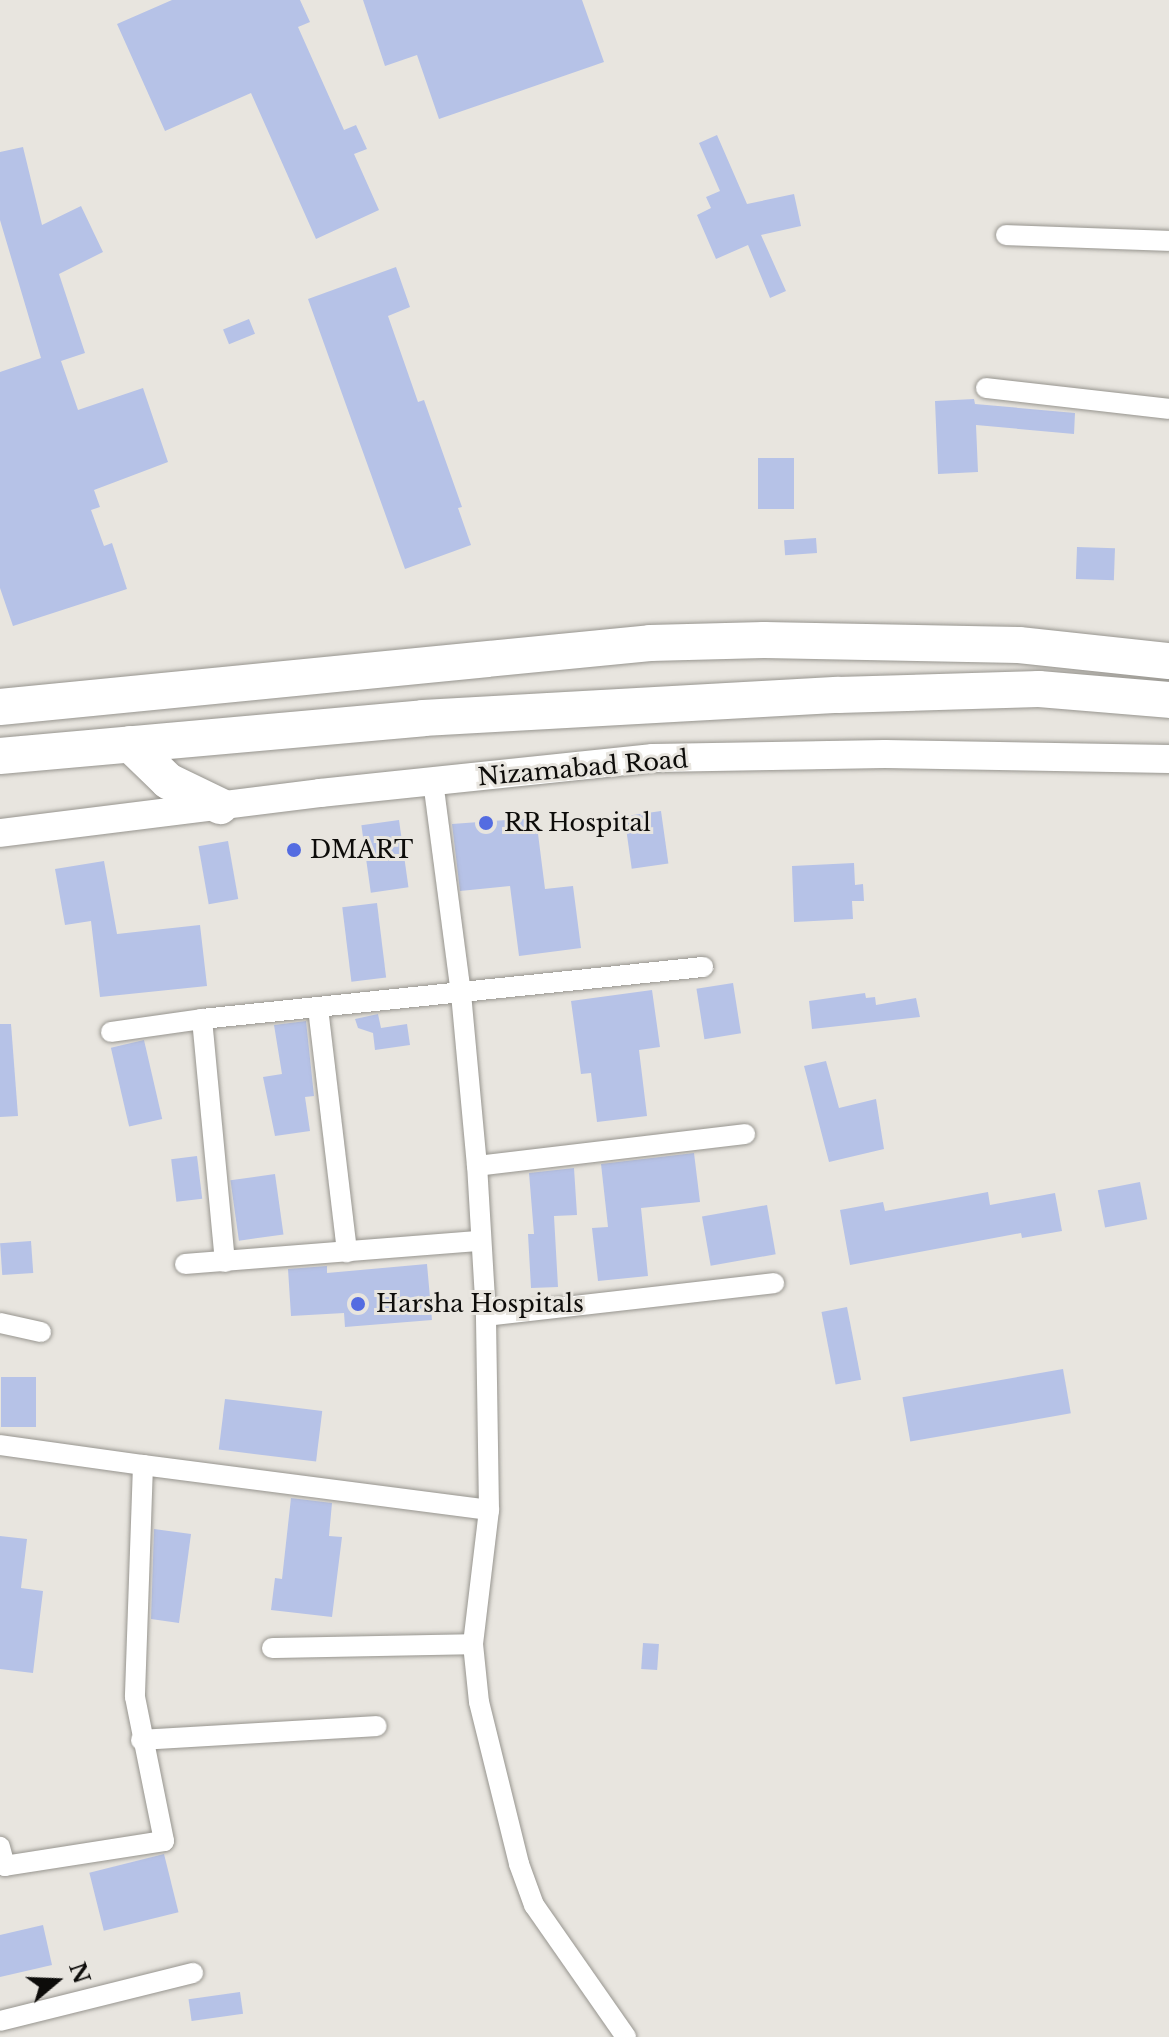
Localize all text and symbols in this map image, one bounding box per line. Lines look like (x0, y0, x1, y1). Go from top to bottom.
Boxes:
street label: Nizamabad Road (477, 744, 689, 792)
place label: RR Hospital (504, 809, 652, 837)
marker: RR Hospital (475, 812, 497, 834)
place label: DMART (310, 836, 413, 864)
marker: DMART (285, 841, 303, 859)
place label: Harsha Hospitals (376, 1290, 584, 1318)
marker: Harsha Hospitals (347, 1293, 369, 1315)
north arrow (16, 1941, 96, 2021)
text: N (63, 1959, 95, 1987)

